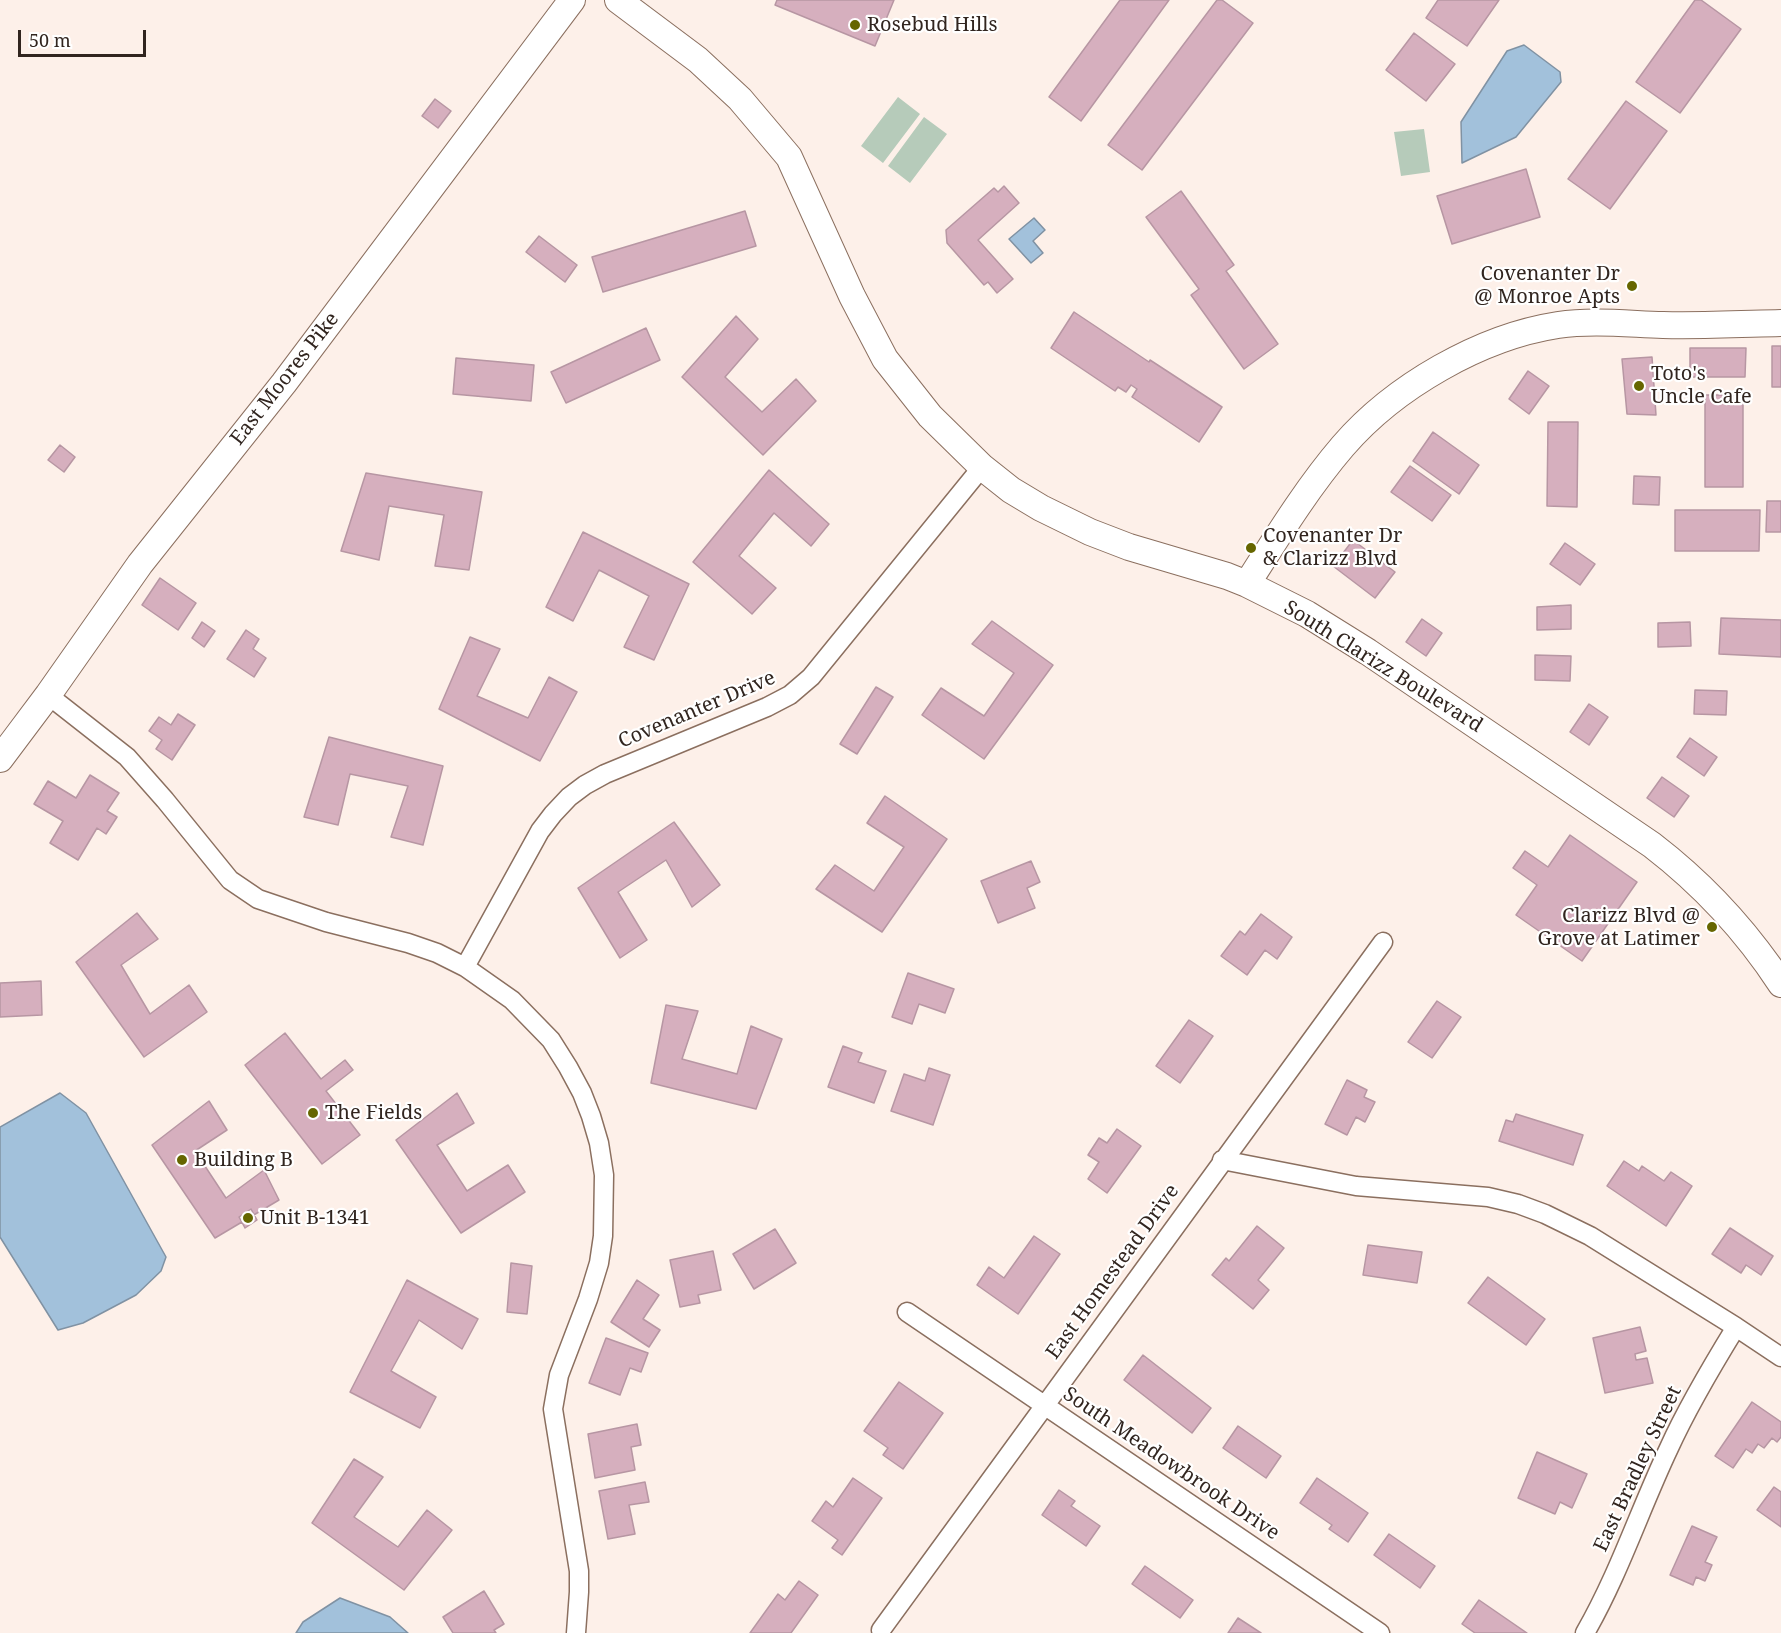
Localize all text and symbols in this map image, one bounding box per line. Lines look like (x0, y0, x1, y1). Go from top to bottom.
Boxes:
place label: Rosebud Hills (867, 13, 998, 37)
scale bar (21, 18, 148, 56)
marker: Rosebud Hills (848, 18, 862, 32)
text: 50 m (29, 28, 71, 52)
place label: Covenanter Dr @ Monroe Apts (1474, 262, 1620, 309)
marker: Covenanter Dr @ Monroe Apts (1625, 279, 1639, 293)
street label: East Moores Pike (226, 308, 344, 450)
place label: Toto's Uncle Cafe (1651, 362, 1752, 409)
marker: Toto's Uncle Cafe (1632, 379, 1646, 393)
place label: Covenanter Dr & Clarizz Blvd (1263, 524, 1402, 571)
marker: Covenanter Dr & Clarizz Blvd (1244, 541, 1258, 555)
street label: South Clarizz Boulevard (1279, 596, 1487, 738)
street label: Covenanter Drive (615, 666, 779, 754)
place label: Clarizz Blvd @ Grove at Latimer (1538, 904, 1700, 951)
marker: Clarizz Blvd @ Grove at Latimer (1705, 920, 1719, 934)
place label: The Fields (325, 1101, 422, 1125)
marker: The Fields (306, 1106, 320, 1120)
place label: Building B (194, 1148, 293, 1172)
marker: Building B (175, 1153, 189, 1167)
street label: East Homestead Drive (1042, 1180, 1184, 1364)
place label: Unit B-1341 (260, 1206, 370, 1230)
marker: Unit B-1341 (241, 1211, 255, 1225)
street label: South Meadowbrook Drive (1058, 1382, 1284, 1546)
street label: East Bradley Street (1589, 1382, 1687, 1556)

